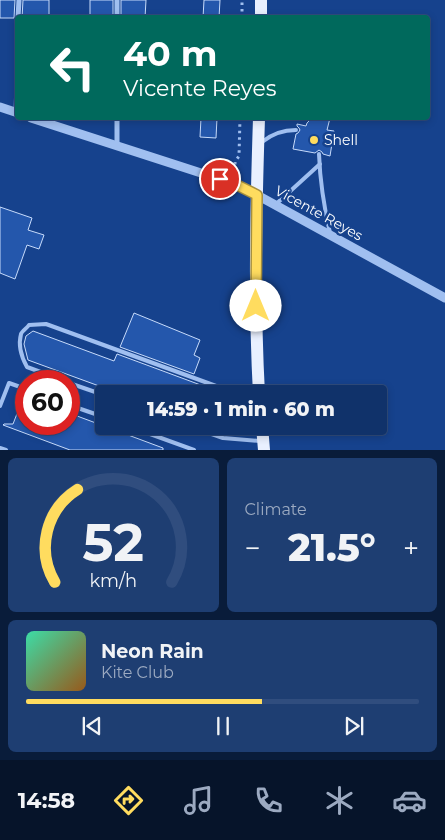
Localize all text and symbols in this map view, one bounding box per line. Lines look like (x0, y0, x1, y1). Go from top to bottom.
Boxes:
text: 40 m (123, 32, 218, 75)
icon: left (40, 35, 105, 100)
text: Vicente Reyes (123, 75, 276, 102)
place label: Shell (324, 131, 358, 149)
marker: Shell (308, 134, 320, 146)
pin (199, 158, 241, 200)
icon: arrive (206, 165, 234, 193)
street label: Vicente Reyes (272, 181, 366, 245)
position arrow (229, 279, 281, 331)
speed limit sign: 60 (15, 370, 80, 435)
text: 14:59 · 1 min · 60 m (147, 398, 335, 421)
text: Climate (245, 500, 307, 519)
text: 52 (83, 511, 144, 574)
text: 21.5° (288, 524, 376, 571)
text: − (245, 531, 261, 565)
text: + (403, 531, 419, 565)
text: km/h (89, 570, 137, 591)
text: Neon Rain (101, 640, 204, 663)
text: Kite Club (101, 663, 174, 682)
icon: previous (78, 712, 106, 740)
icon: pause (209, 712, 237, 740)
icon: next (340, 712, 368, 740)
icon: directions (111, 783, 146, 818)
icon: music (181, 783, 216, 818)
icon: phone (251, 783, 286, 818)
icon: climate (322, 783, 357, 818)
icon: car (392, 783, 427, 818)
text: 14:58 (18, 787, 75, 814)

